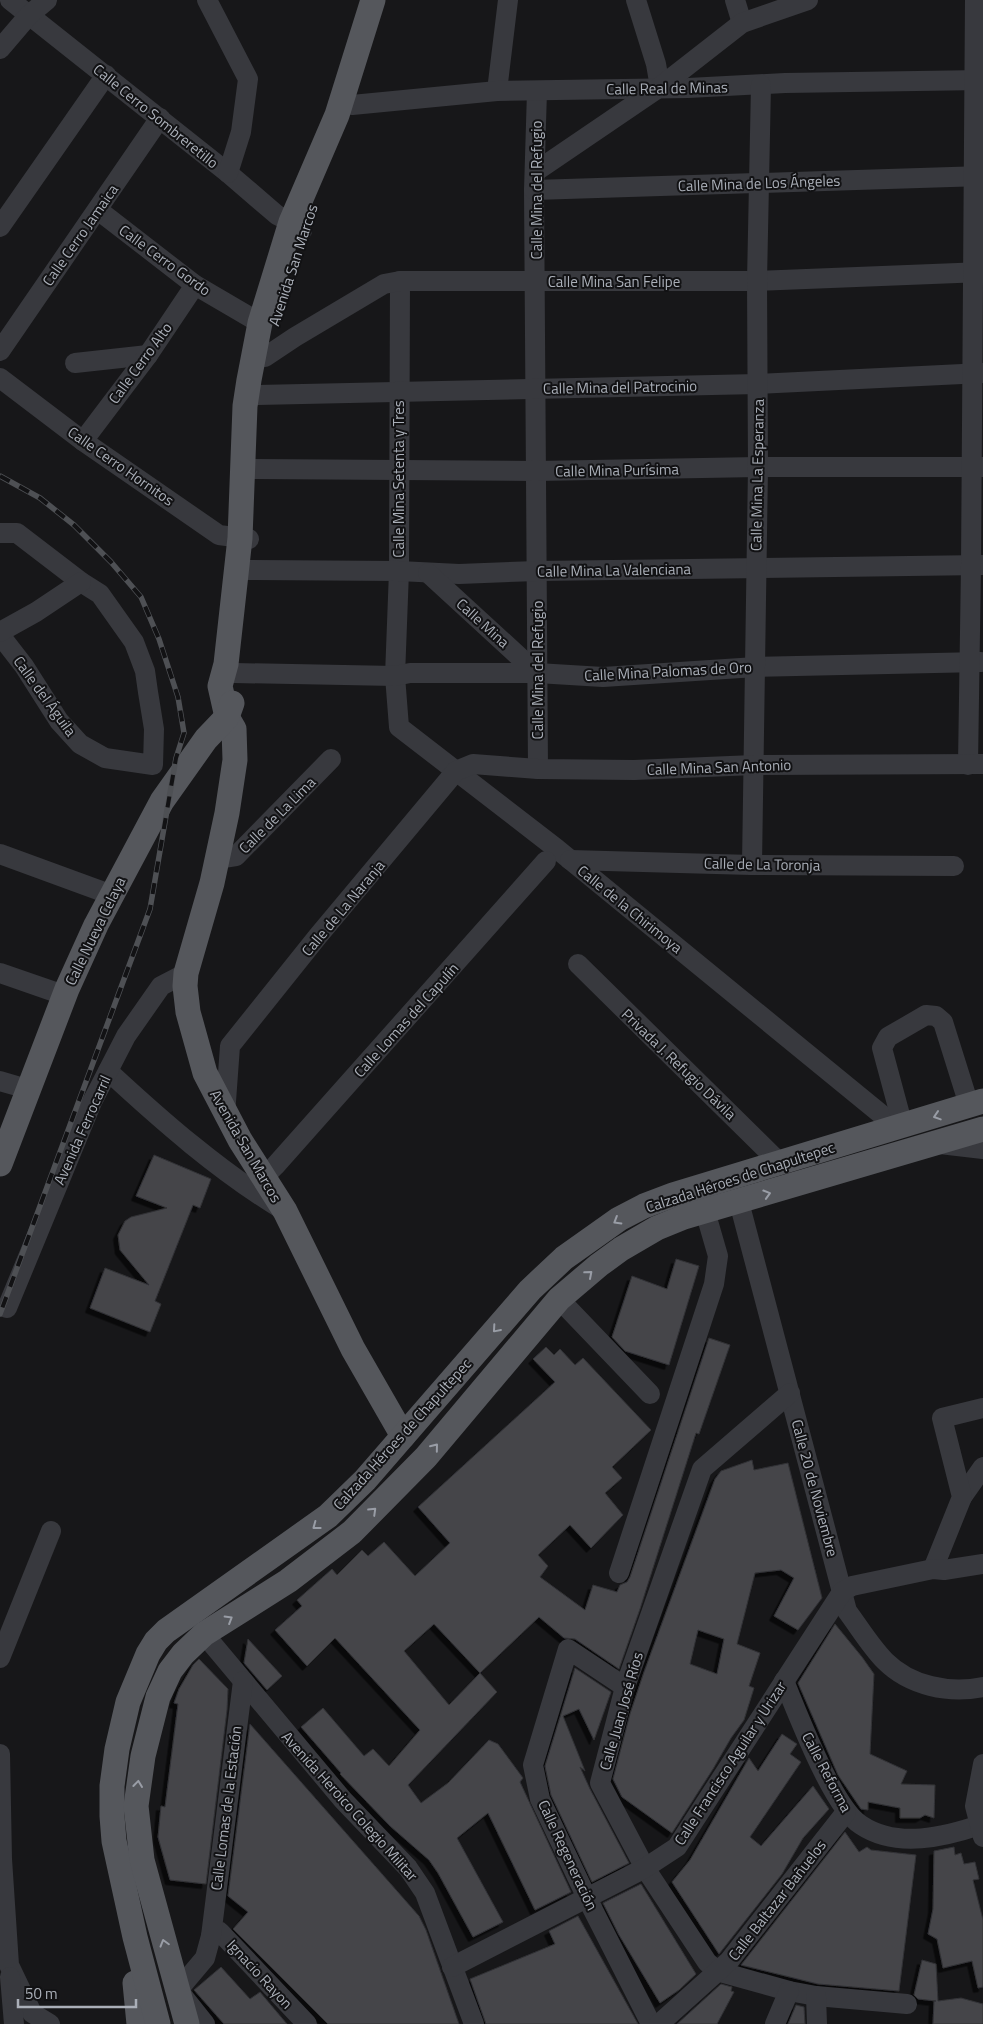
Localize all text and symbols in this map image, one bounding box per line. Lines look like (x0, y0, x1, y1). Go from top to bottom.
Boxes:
street label: Calle Cerro Sombreretillo (88, 58, 224, 174)
street label: Calle Real de Minas (606, 75, 728, 101)
street label: Calle Mina del Refugio (525, 120, 548, 260)
street label: Calle Mina de Los Ángeles (677, 169, 841, 197)
street label: Calle Cerro Jamaica (36, 179, 124, 291)
street label: Avenida San Marcos (262, 201, 324, 329)
street label: Calle Cerro Gordo (114, 219, 216, 301)
street label: Calle Mina San Felipe (548, 270, 680, 293)
street label: Calle Cerro Alto (102, 317, 178, 409)
street label: Calle Mina del Patrocinio (543, 374, 697, 400)
street label: Calle Mina La Esperanza (744, 398, 770, 551)
street label: Calle Mina Setenta y Tres (387, 400, 410, 558)
street label: Calle Cerro Hornitos (63, 421, 179, 511)
street label: Calle Mina Purísima (555, 457, 680, 483)
street label: Calle Mina La Valenciana (537, 557, 692, 583)
street label: Calle Mina (451, 593, 515, 654)
street label: Calle Mina del Refugio (526, 600, 549, 740)
street label: Calle del Águila (8, 651, 82, 741)
street label: Calle Mina Palomas de Oro (584, 655, 753, 687)
street label: Calle Mina San Antonio (646, 753, 792, 781)
street label: Calle de La Lima (233, 771, 321, 859)
street label: Calle de La Toronja (704, 851, 821, 877)
street label: Calle de La Naranja (296, 854, 391, 961)
street label: Calle de la Chirimoya (572, 859, 688, 959)
street label: Calle Nueva Celaya (59, 872, 131, 989)
street label: Calle Lomas del Capulín (348, 958, 464, 1082)
street label: Privada J. Refugio Dávila (616, 1003, 742, 1125)
street label: Avenida Ferrocarril (48, 1071, 116, 1189)
street label: Avenida San Marcos (204, 1085, 288, 1207)
one-way arrow (933, 1110, 941, 1120)
street label: Calzada Héroes de Chapultepec (643, 1136, 837, 1218)
one-way arrow (762, 1189, 770, 1199)
one-way arrow (613, 1215, 622, 1224)
one-way arrow (583, 1270, 592, 1279)
one-way arrow (494, 1323, 502, 1332)
street label: Calzada Héroes de Chapultepec (327, 1353, 477, 1515)
street label: Calle 20 de Noviembre (786, 1417, 844, 1559)
one-way arrow (429, 1444, 438, 1453)
one-way arrow (367, 1508, 376, 1517)
one-way arrow (313, 1520, 322, 1528)
one-way arrow (223, 1616, 232, 1625)
street label: Calle Juan José Ríos (593, 1649, 649, 1773)
street label: Calle Francisco Aguilar y Urizar (668, 1676, 792, 1850)
street label: Calle Lomas de la Estación (204, 1724, 248, 1892)
street label: Avenida Heroico Colegio Militar (276, 1726, 424, 1886)
street label: Calle Reforma (796, 1728, 858, 1817)
one-way arrow (132, 1780, 143, 1788)
street label: Calle Regeneración (532, 1796, 604, 1914)
street label: Calle Baltazar Bañuelos (722, 1835, 832, 1965)
street label: Ignacio Rayon (222, 1934, 298, 2014)
one-way arrow (160, 1940, 170, 1948)
scale bar (18, 1976, 135, 2008)
text: 50 m (25, 1982, 58, 2005)

